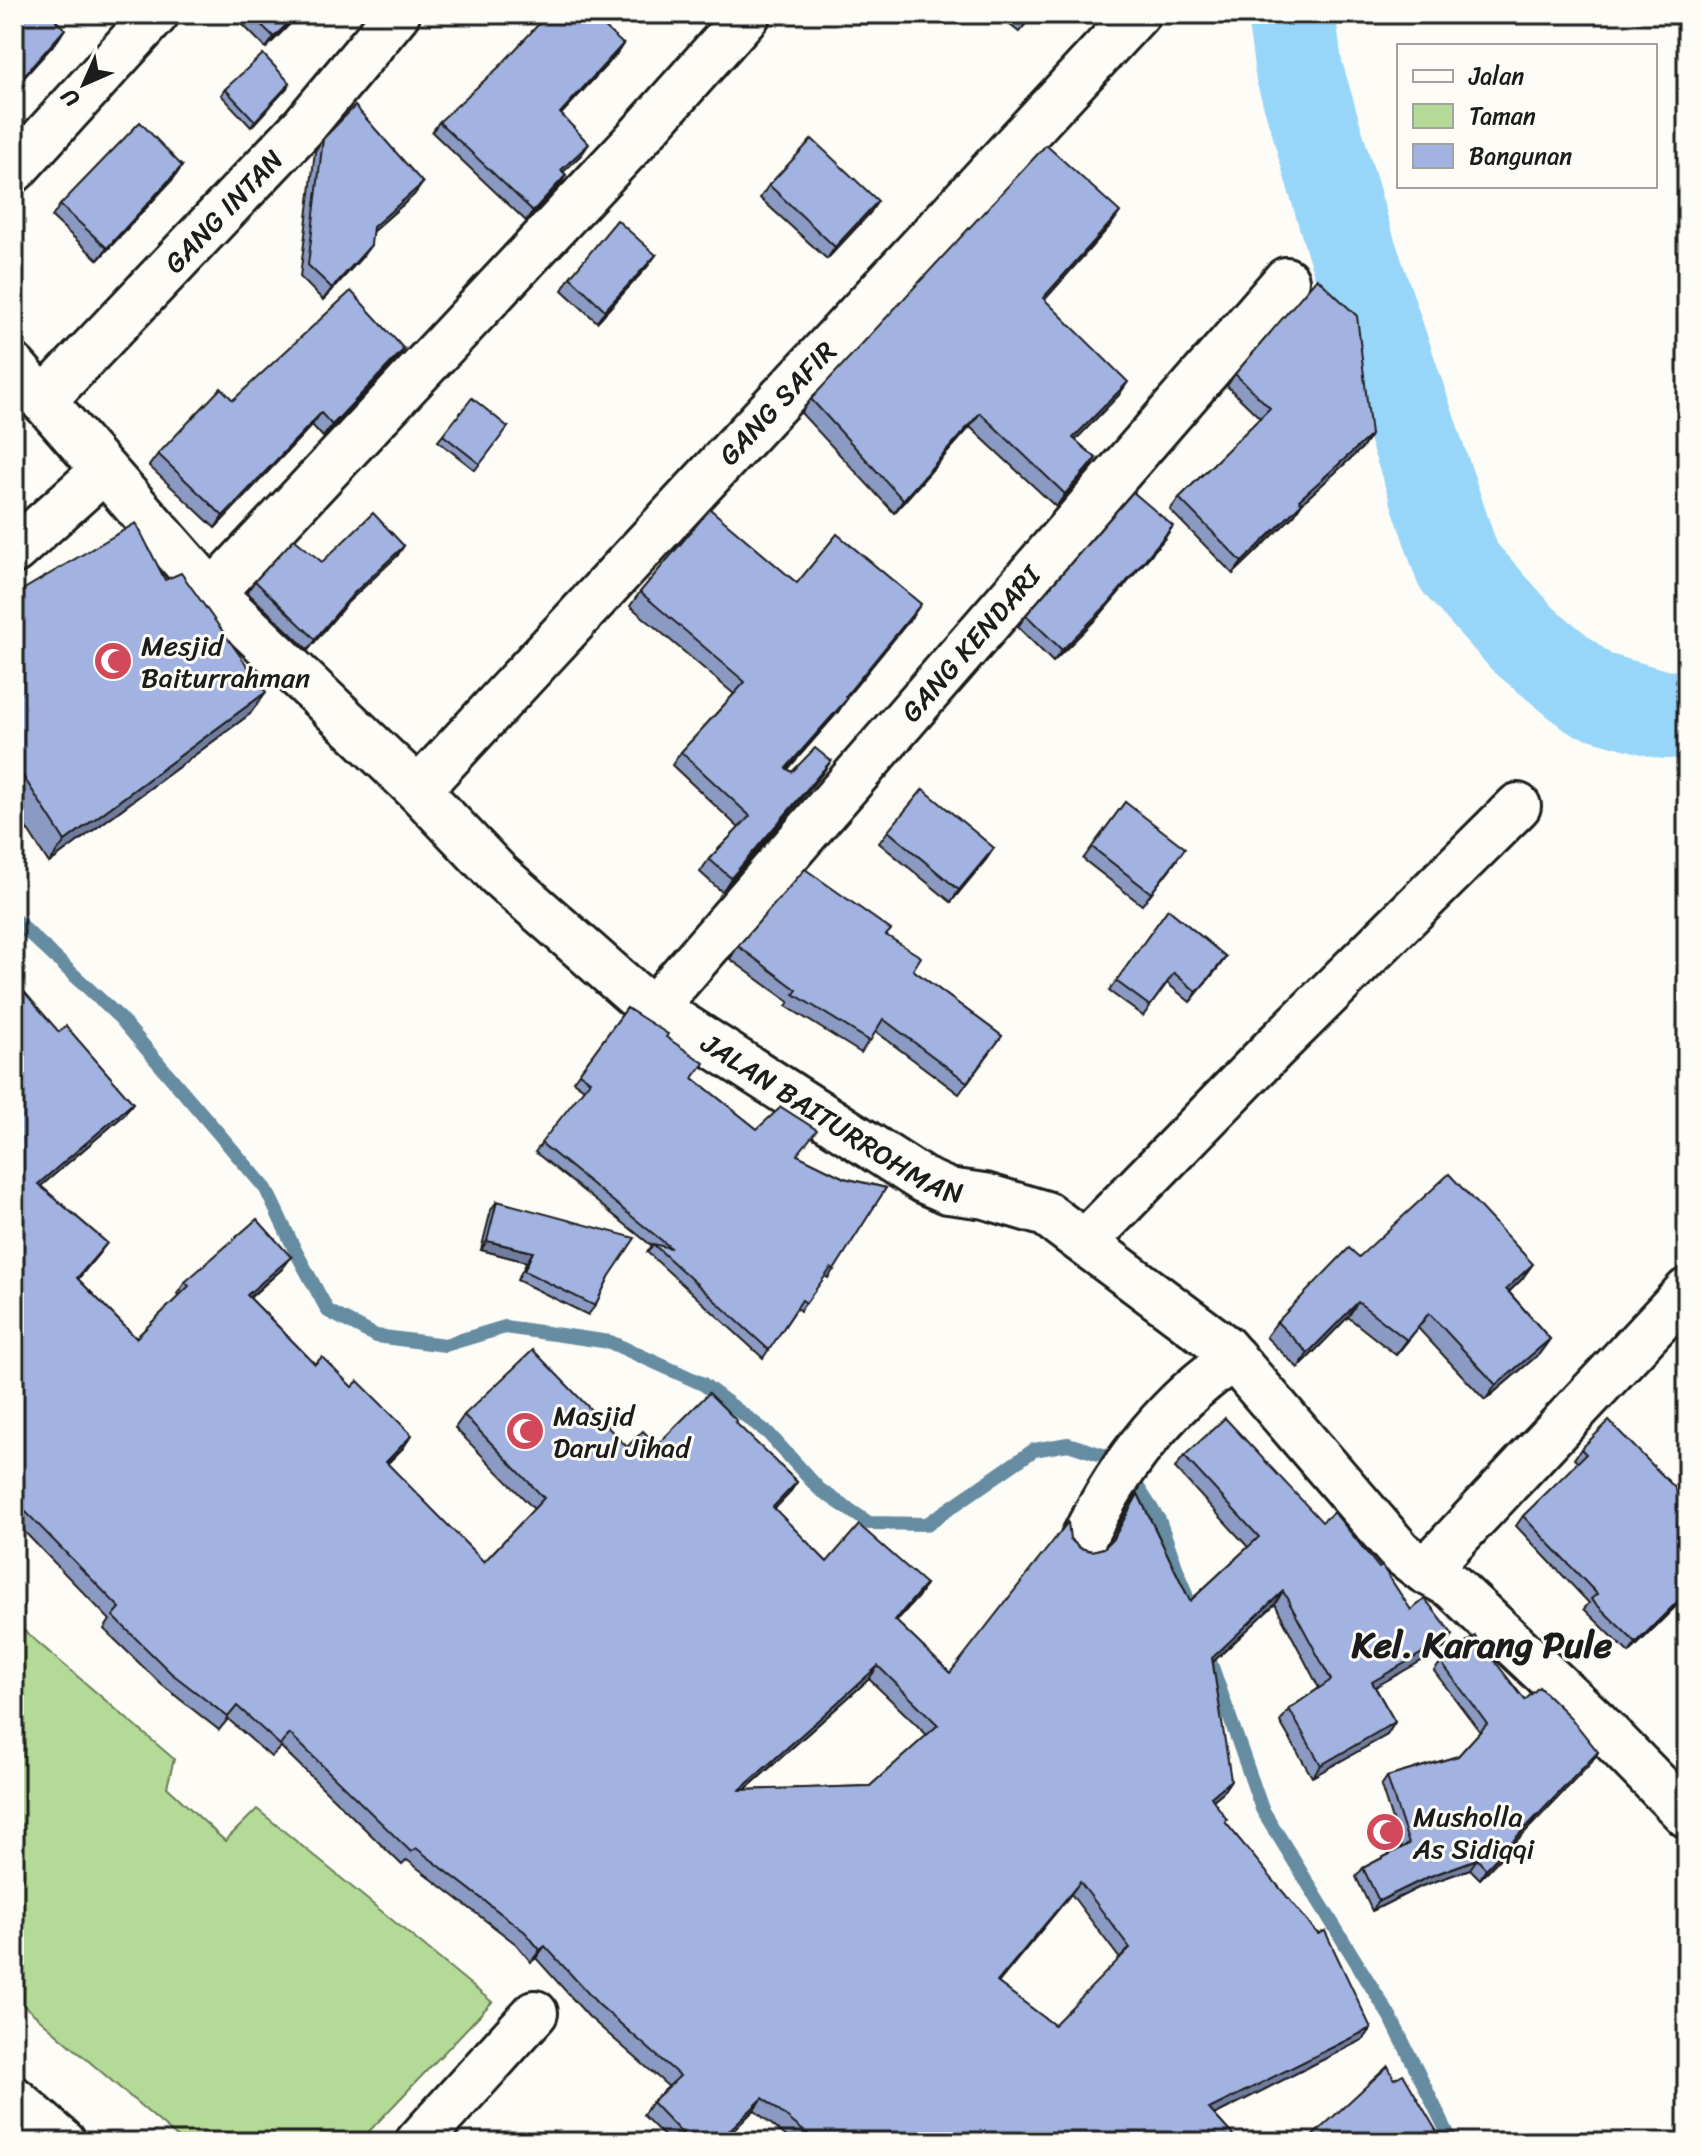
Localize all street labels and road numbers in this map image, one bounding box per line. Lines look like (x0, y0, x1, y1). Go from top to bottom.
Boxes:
street label: GANG INTAN (152, 137, 296, 285)
street label: GANG SAFIR (706, 329, 848, 477)
street label: GANG KENDARI (888, 553, 1055, 734)
street label: JALAN BAITURROHMAN (690, 1019, 967, 1218)

